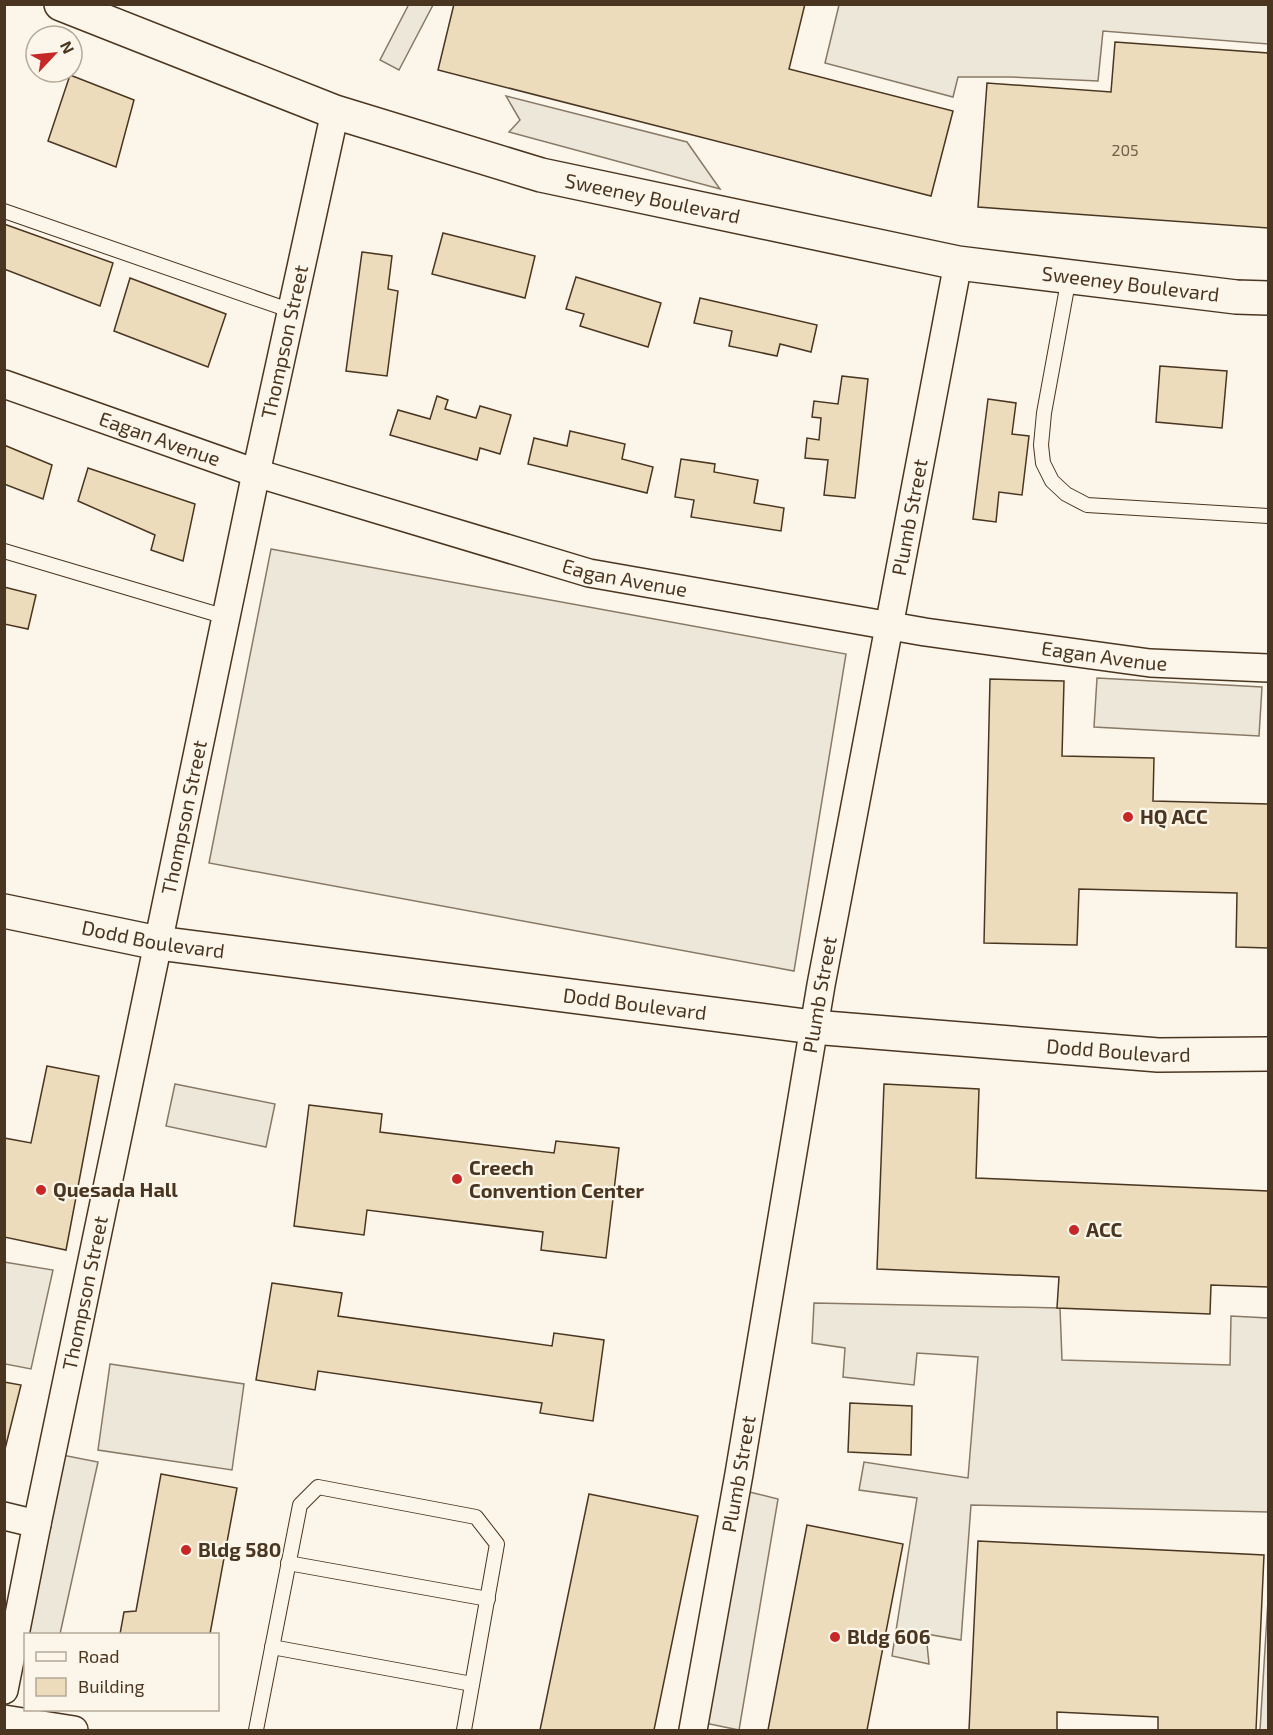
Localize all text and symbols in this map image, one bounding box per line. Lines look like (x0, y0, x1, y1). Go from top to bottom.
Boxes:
north arrow (24, 24, 84, 84)
text: N (57, 38, 79, 57)
house number: 205 (1111, 140, 1139, 159)
street label: Sweeney Boulevard (563, 167, 743, 228)
street label: Sweeney Boulevard (1041, 260, 1221, 306)
street label: Thompson Street (255, 262, 312, 421)
street label: Eagan Avenue (96, 406, 224, 470)
street label: Plumb Street (886, 456, 932, 577)
street label: Eagan Avenue (560, 553, 689, 601)
street label: Eagan Avenue (1040, 635, 1168, 675)
street label: Thompson Street (155, 738, 211, 897)
place label: HQ ACC (1140, 804, 1208, 829)
marker: HQ ACC (1121, 810, 1135, 824)
street label: Dodd Boulevard (80, 914, 226, 962)
street label: Plumb Street (797, 934, 841, 1055)
street label: Dodd Boulevard (562, 982, 708, 1024)
street label: Dodd Boulevard (1045, 1033, 1191, 1066)
place label: Creech Convention Center (469, 1155, 644, 1202)
marker: Creech Convention Center (450, 1172, 464, 1186)
place label: Quesada Hall (53, 1177, 178, 1202)
marker: Quesada Hall (34, 1183, 48, 1197)
street label: Thompson Street (56, 1213, 112, 1372)
place label: ACC (1086, 1217, 1123, 1241)
marker: ACC (1067, 1223, 1081, 1237)
street label: Plumb Street (716, 1413, 760, 1534)
place label: Bldg 580 (198, 1537, 281, 1561)
marker: Bldg 580 (179, 1543, 193, 1557)
place label: Bldg 606 (847, 1624, 930, 1648)
marker: Bldg 606 (828, 1630, 842, 1644)
legend (24, 1633, 219, 1711)
text: Road (78, 1645, 119, 1667)
text: Building (78, 1675, 145, 1697)

